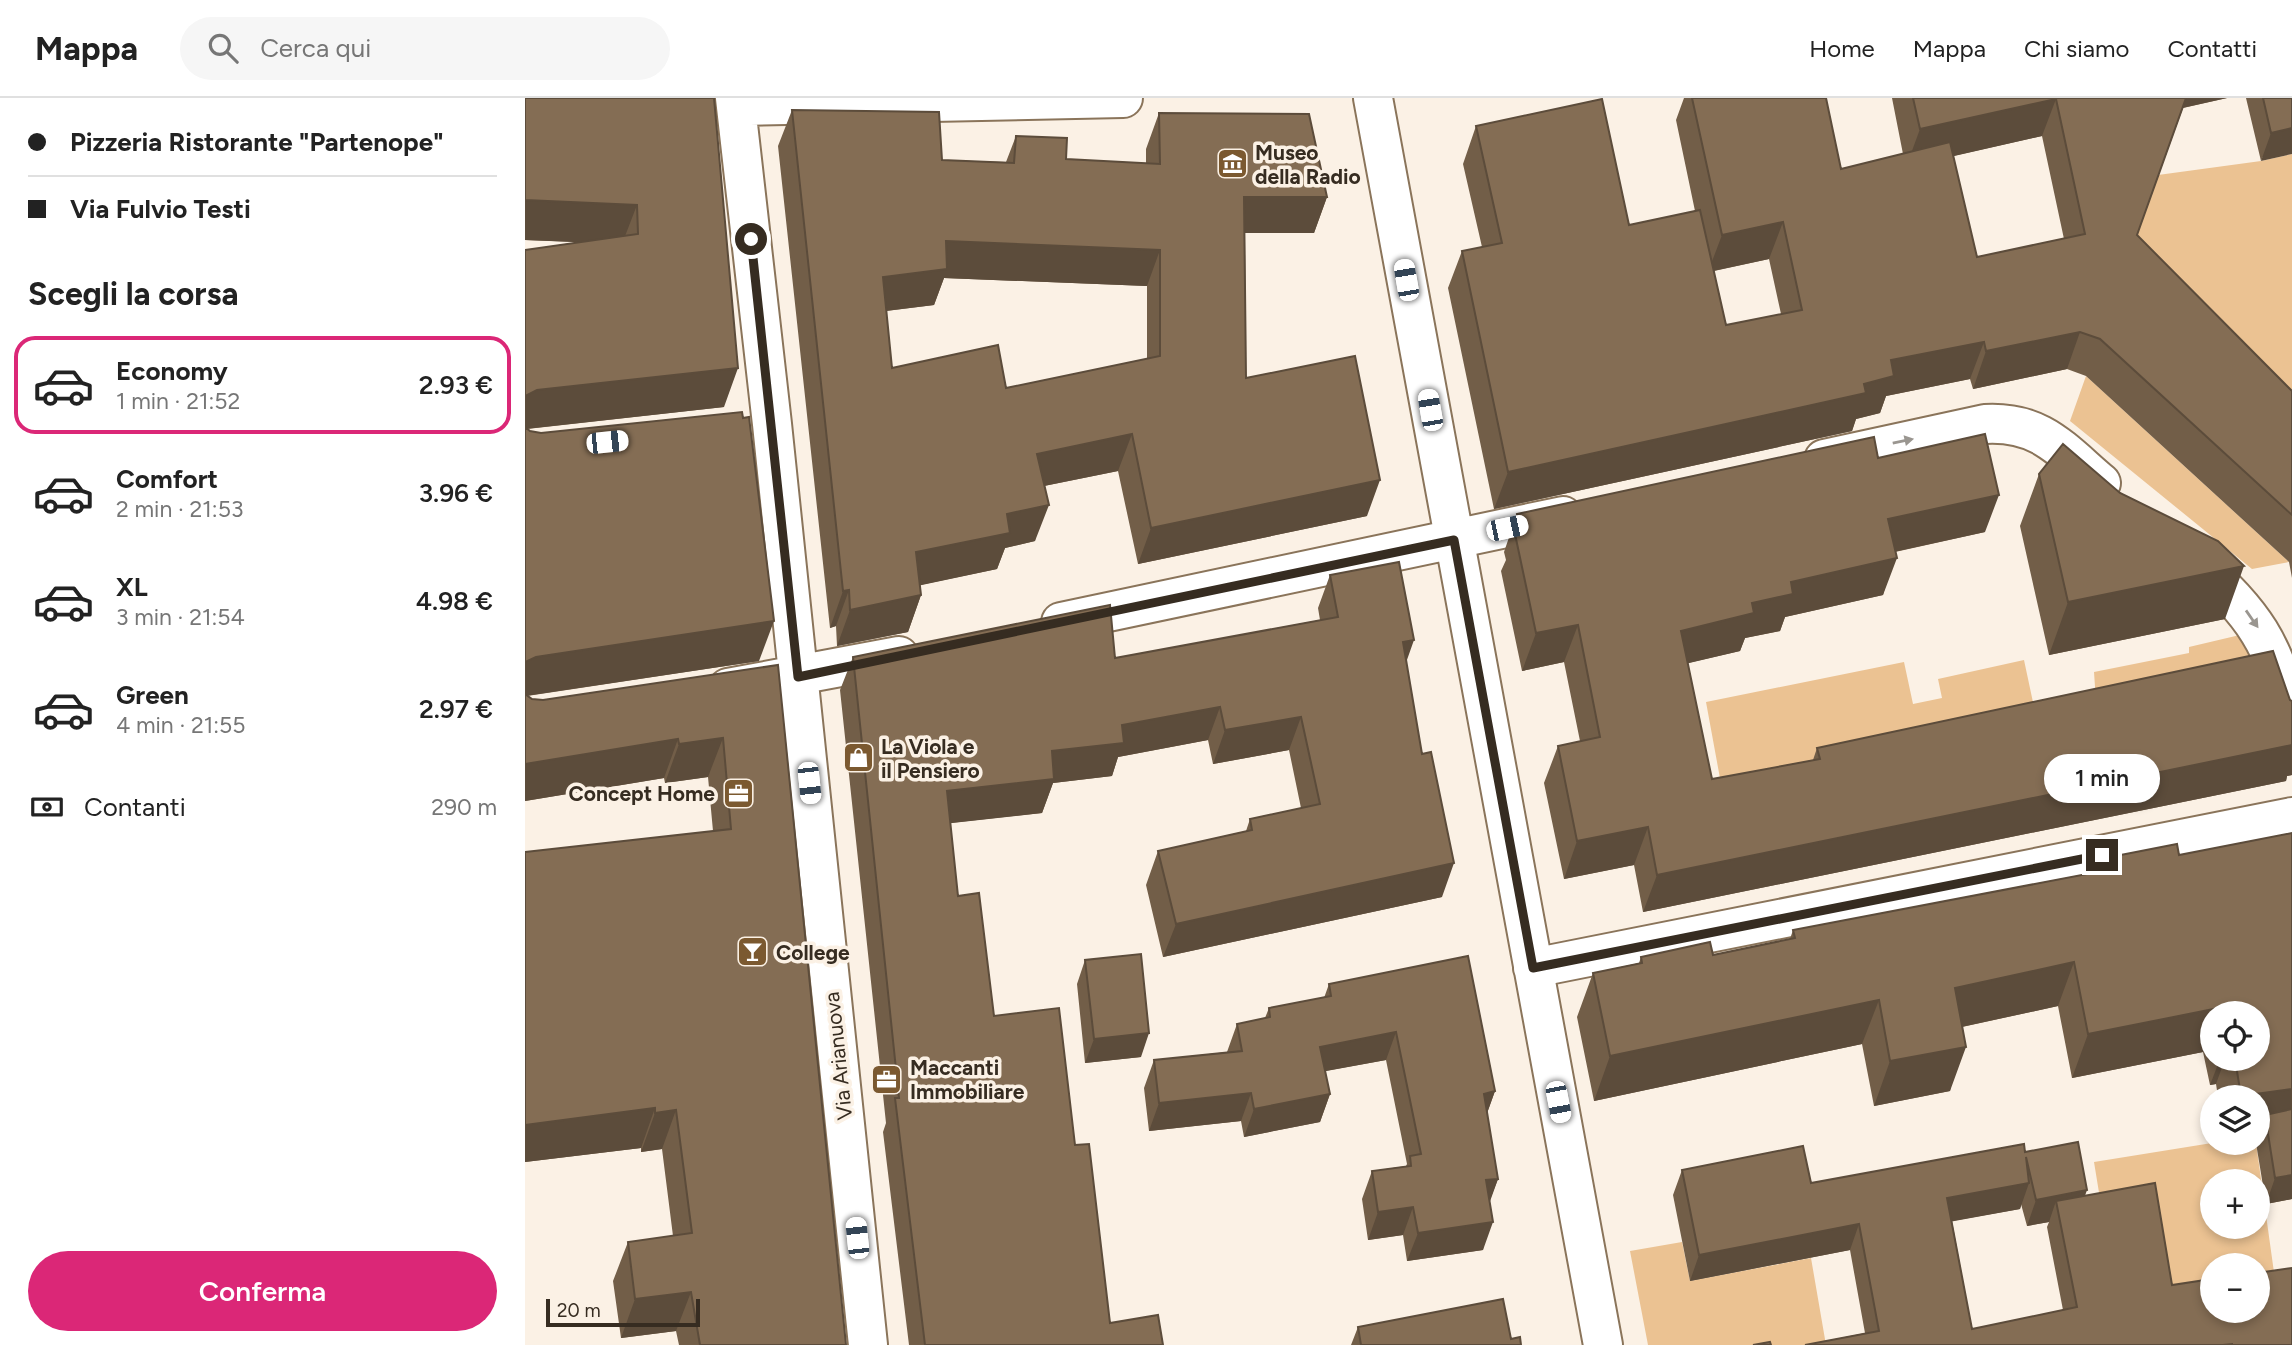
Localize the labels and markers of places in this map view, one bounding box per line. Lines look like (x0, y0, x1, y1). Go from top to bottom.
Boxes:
place label: Museo della Radio (1255, 140, 1361, 189)
museum icon: Museo della Radio (1215, 147, 1249, 181)
place label: La Viola e il Pensiero (881, 734, 980, 783)
shop icon: La Viola e il Pensiero (841, 741, 875, 775)
office icon: Concept Home (721, 776, 755, 810)
place label: Concept Home (569, 781, 715, 806)
bar icon: College (736, 935, 770, 969)
place label: College (776, 940, 850, 965)
place label: Maccanti Immobiliare (910, 1055, 1025, 1104)
office icon: Maccanti Immobiliare (870, 1062, 904, 1096)

